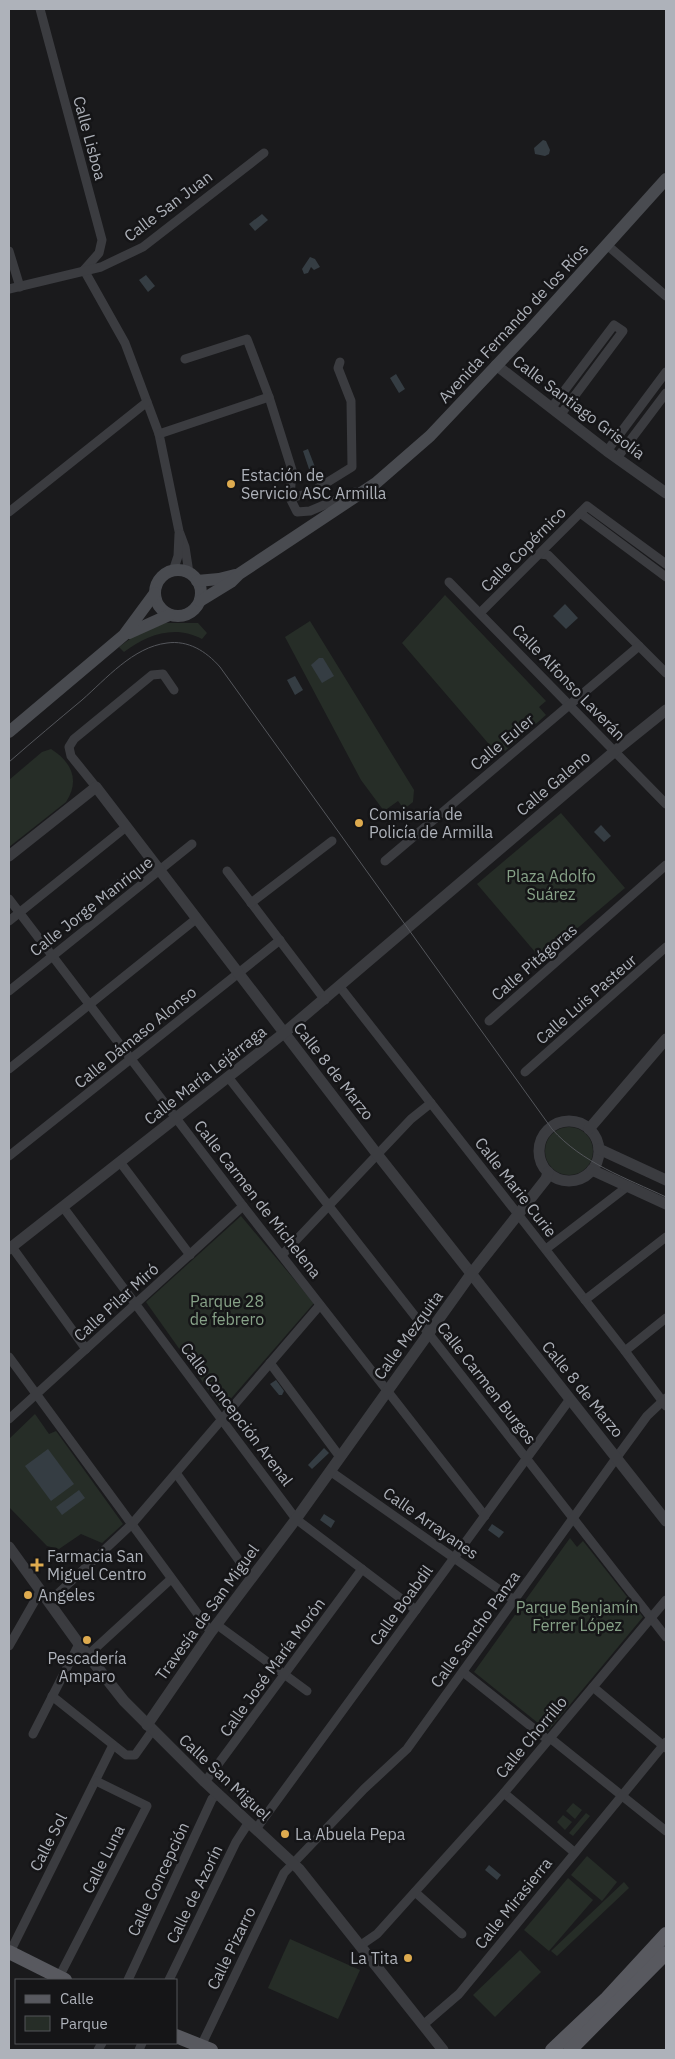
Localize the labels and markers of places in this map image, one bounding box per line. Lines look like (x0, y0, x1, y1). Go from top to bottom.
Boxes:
place label: Estación de Servicio ASC Armilla (241, 465, 387, 503)
marker: Estación de Servicio ASC Armilla (225, 478, 237, 490)
place label: Comisaría de Policía de Armilla (369, 804, 494, 842)
marker: Comisaría de Policía de Armilla (353, 817, 365, 829)
place label: Farmacia San Miguel Centro (47, 1546, 147, 1584)
marker: Farmacia San Miguel Centro (31, 1559, 43, 1571)
place label: Angeles (38, 1585, 95, 1605)
marker: Angeles (22, 1589, 34, 1601)
marker: Pescadería Amparo (81, 1634, 93, 1646)
place label: Pescadería Amparo (47, 1648, 127, 1686)
place label: La Abuela Pepa (295, 1824, 406, 1844)
marker: La Abuela Pepa (279, 1828, 291, 1840)
place label: La Tita (350, 1948, 398, 1968)
marker: La Tita (402, 1952, 414, 1964)

